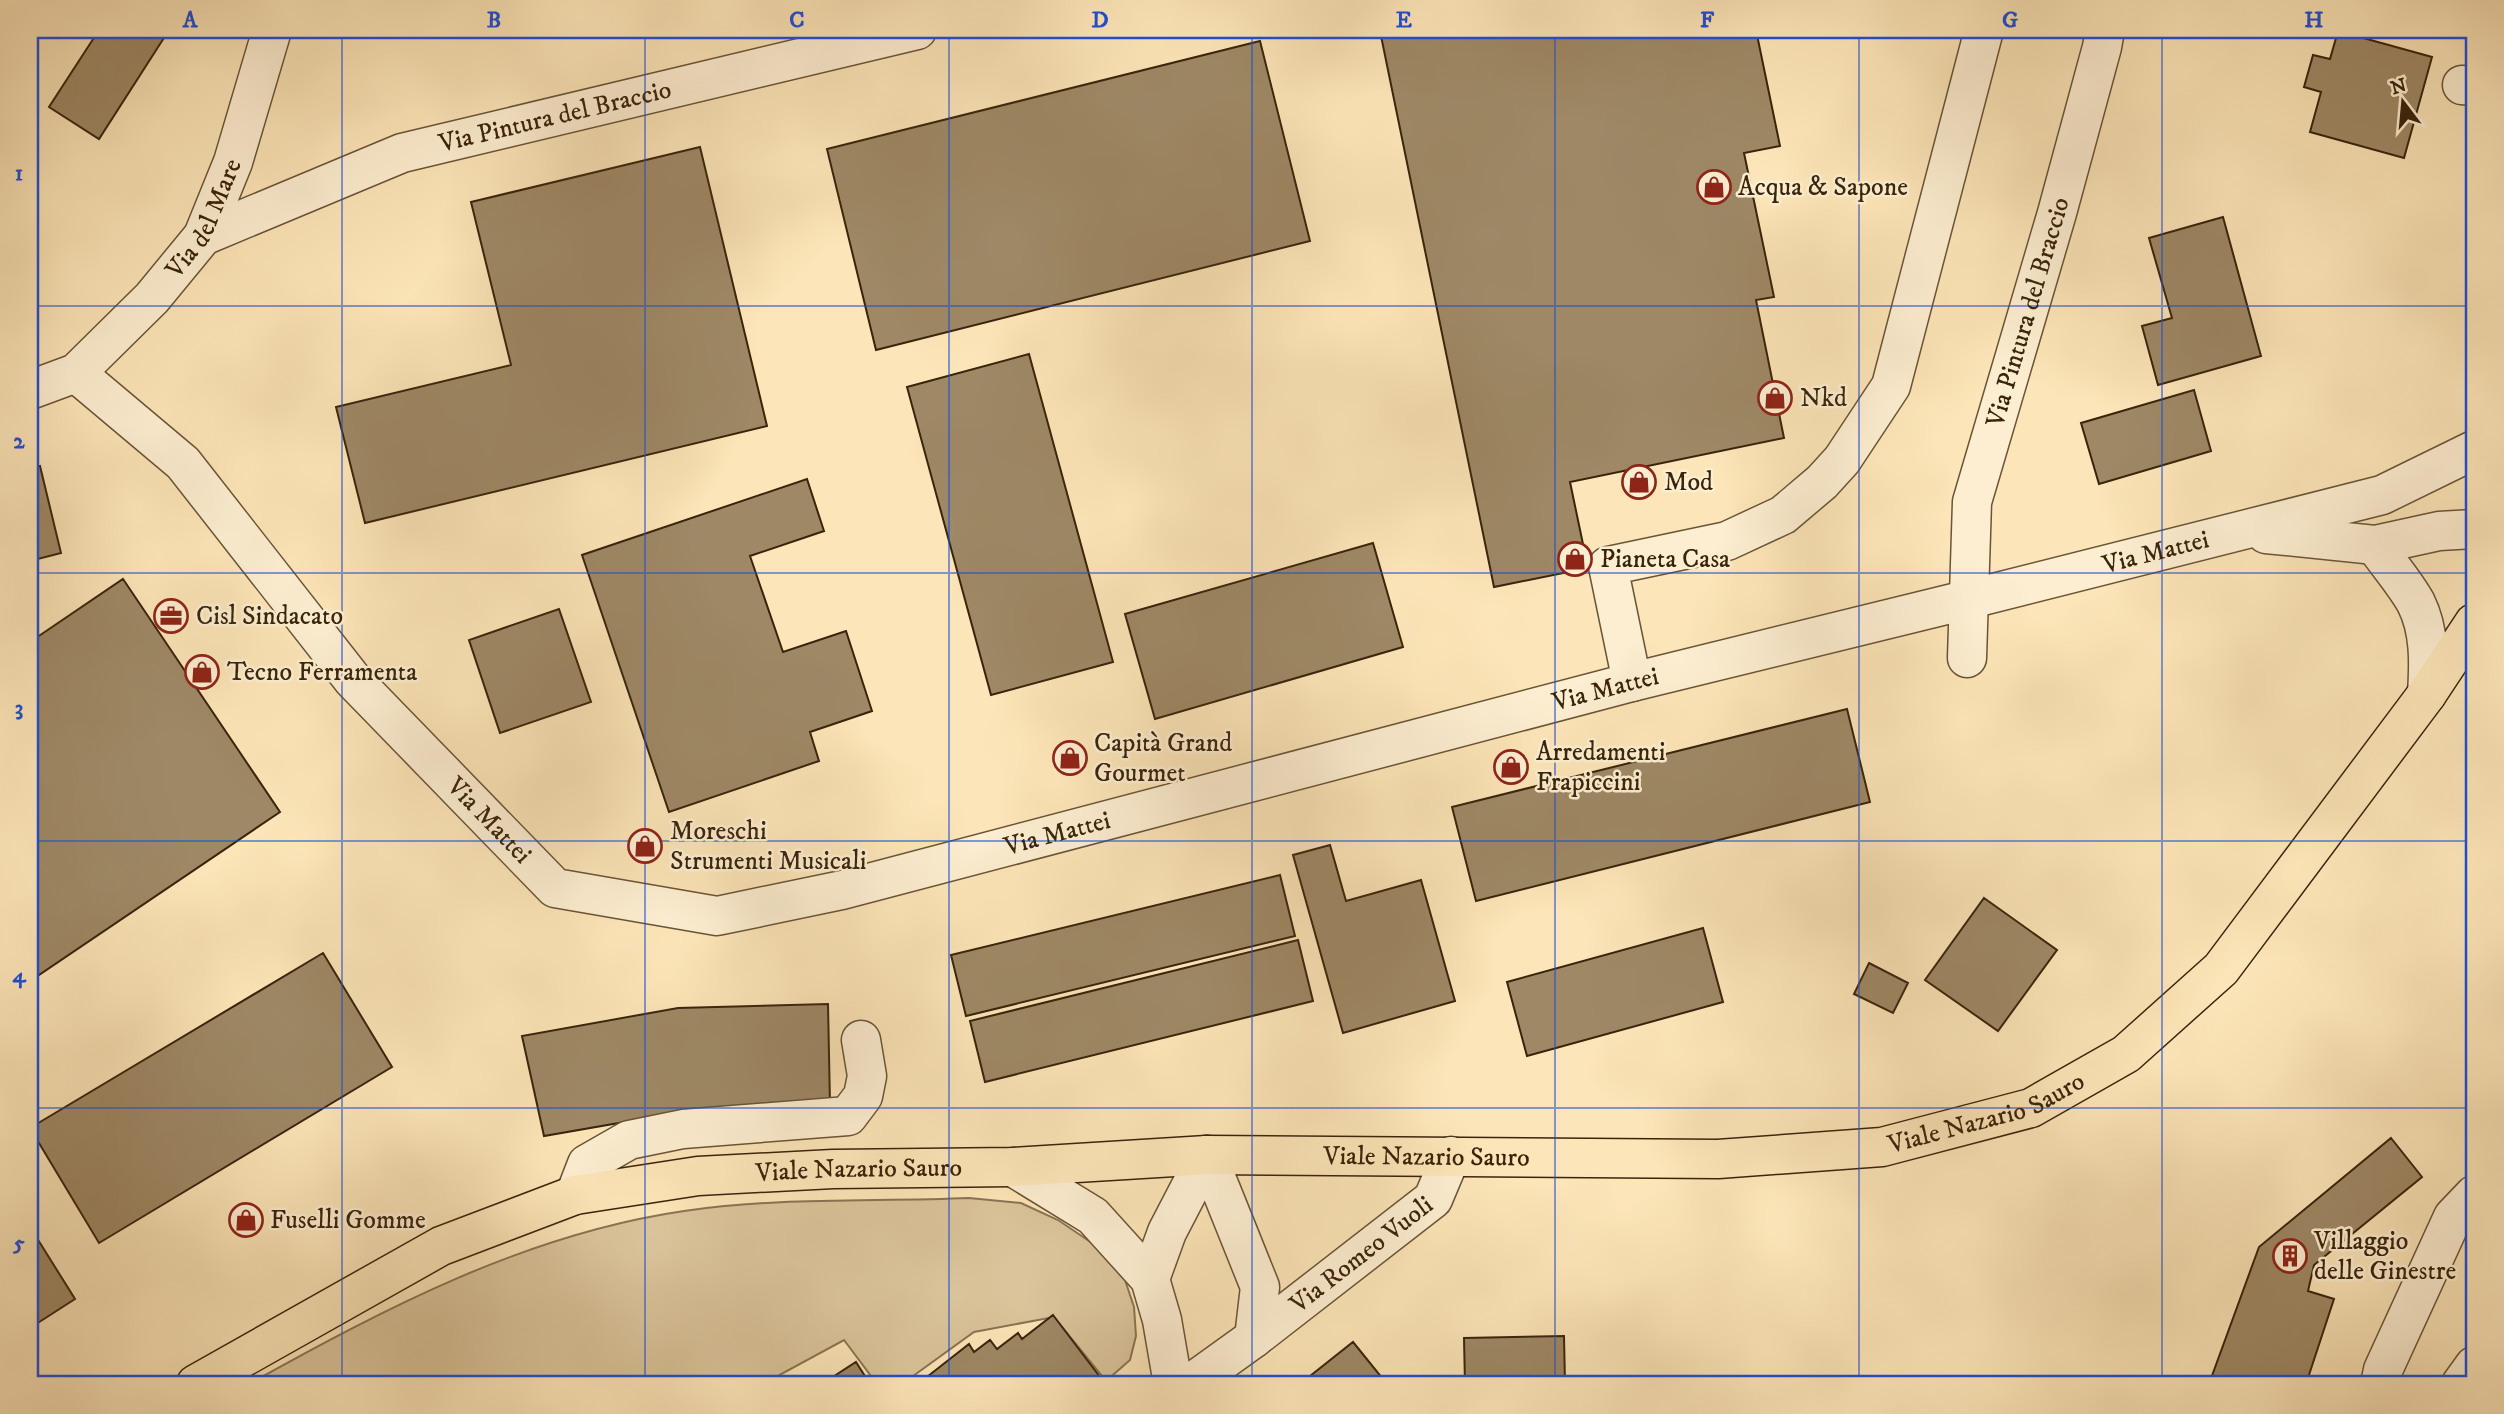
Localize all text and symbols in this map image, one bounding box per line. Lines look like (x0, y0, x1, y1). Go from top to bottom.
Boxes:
text: A (182, 6, 199, 35)
text: B (487, 6, 501, 35)
text: C (789, 6, 805, 35)
text: D (1091, 6, 1109, 35)
text: E (1396, 6, 1412, 35)
text: F (1700, 6, 1715, 35)
text: G (2002, 6, 2018, 35)
text: H (2304, 6, 2324, 35)
north arrow (2368, 66, 2438, 136)
street label: Via Pintura del Braccio (435, 73, 675, 160)
text: N (2388, 74, 2410, 100)
street label: Via del Mare (158, 154, 249, 286)
text: 1 (15, 159, 23, 188)
shop icon: Acqua & Sapone (1695, 168, 1733, 206)
place label: Acqua & Sapone (1738, 171, 1908, 204)
street label: Via Pintura del Braccio (1978, 194, 2077, 432)
shop icon: Nkd (1756, 379, 1794, 417)
place label: Nkd (1800, 382, 1847, 415)
text: 2 (13, 427, 25, 456)
shop icon: Mod (1620, 463, 1658, 501)
place label: Mod (1664, 466, 1713, 499)
street label: Via Mattei (2098, 523, 2212, 582)
shop icon: Pianeta Casa (1556, 540, 1594, 578)
place label: Pianeta Casa (1600, 543, 1730, 576)
office icon: Cisl Sindacato (152, 597, 190, 635)
place label: Cisl Sindacato (196, 600, 343, 633)
shop icon: Tecno Ferramenta (183, 653, 221, 691)
place label: Tecno Ferramenta (227, 656, 417, 689)
street label: Via Mattei (1548, 660, 1662, 719)
text: 3 (15, 694, 23, 723)
place label: Capità Grand Gourmet (1094, 727, 1232, 790)
place label: Arredamenti Frapiccini (1536, 736, 1665, 799)
shop icon: Capità Grand Gourmet (1051, 739, 1089, 777)
shop icon: Arredamenti Frapiccini (1492, 748, 1530, 786)
street label: Via Mattei (439, 769, 539, 871)
street label: Via Mattei (1000, 804, 1114, 863)
place label: Moreschi Strumenti Musicali (670, 815, 867, 878)
shop icon: Moreschi Strumenti Musicali (626, 827, 664, 865)
text: 4 (12, 961, 27, 990)
street label: Viale Nazario Sauro (1883, 1064, 2091, 1162)
street label: Viale Nazario Sauro (1322, 1139, 1530, 1174)
street label: Viale Nazario Sauro (754, 1151, 962, 1190)
street label: Via Romeo Vuoli (1282, 1188, 1440, 1321)
shop icon: Fuselli Gomme (227, 1201, 265, 1239)
place label: Fuselli Gomme (270, 1204, 426, 1237)
place label: Villaggio delle Ginestre (2313, 1225, 2456, 1288)
text: 5 (12, 1229, 25, 1258)
building icon: Villaggio delle Ginestre (2271, 1237, 2309, 1275)

